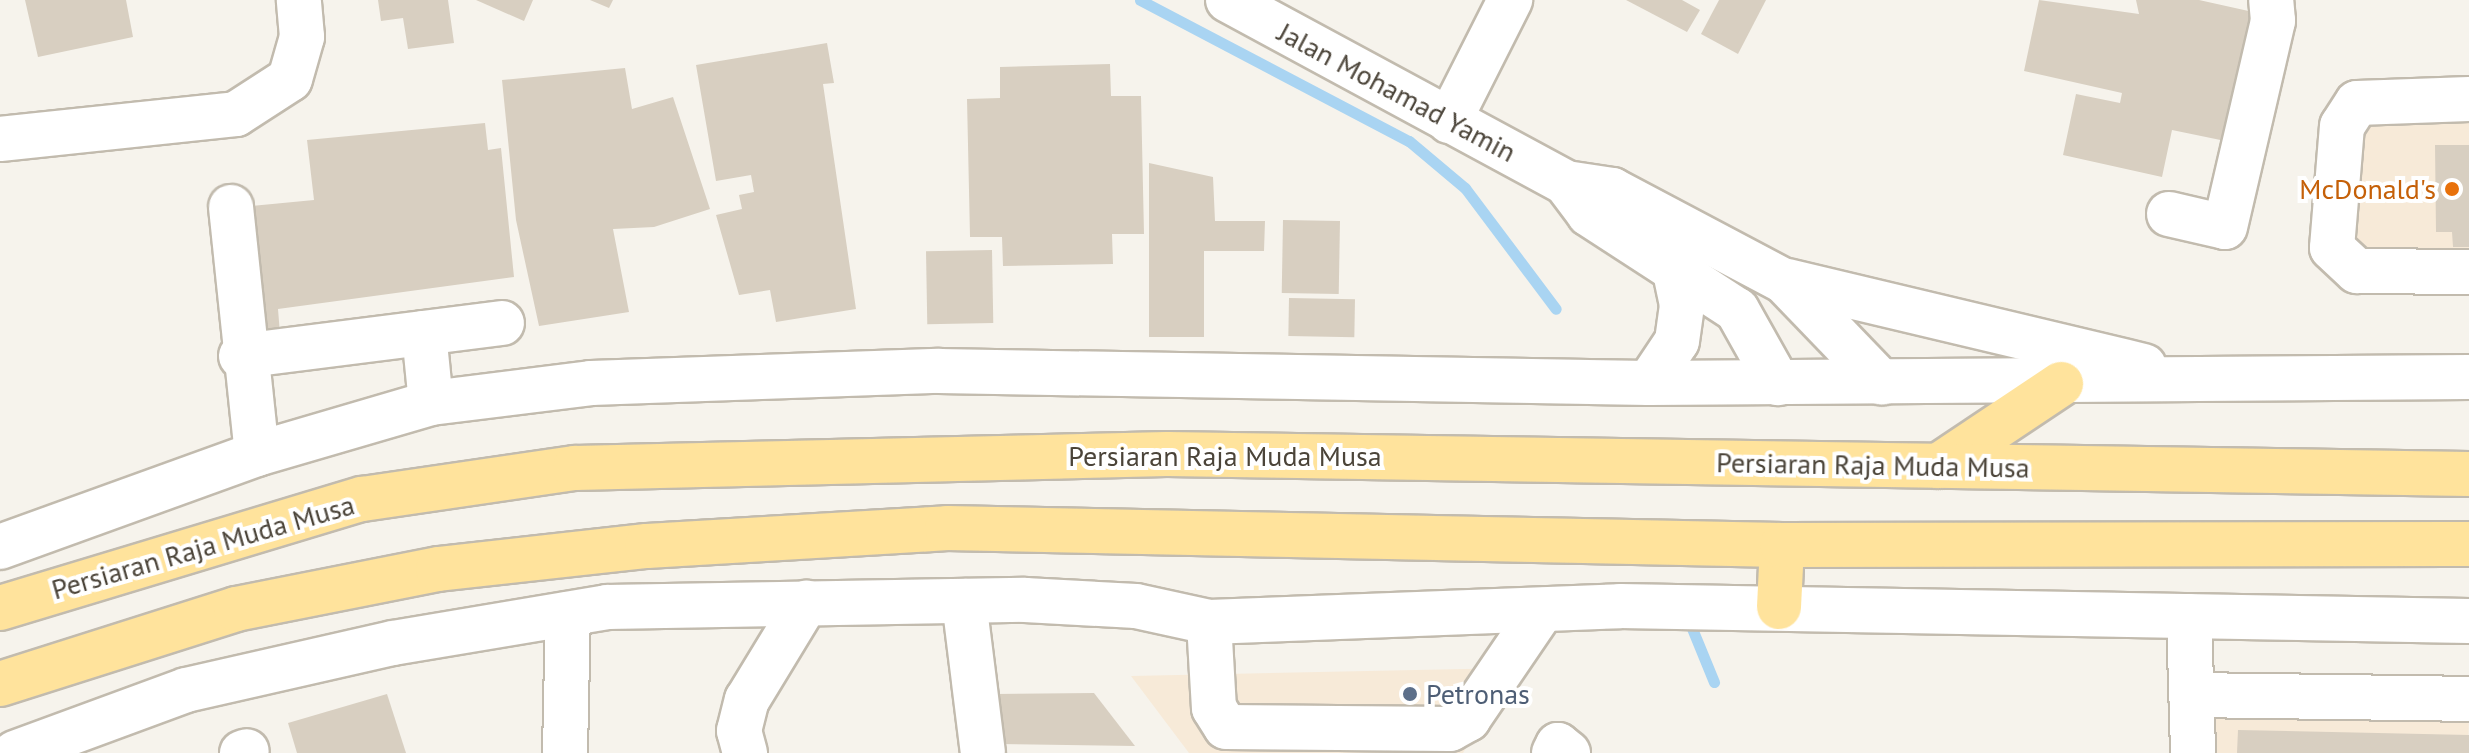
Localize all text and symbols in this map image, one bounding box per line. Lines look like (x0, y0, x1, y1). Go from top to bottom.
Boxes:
street label: Jalan Mohamad Yamin (1272, 15, 1522, 169)
place label: McDonald's (2299, 172, 2436, 206)
marker: McDonald's (2443, 180, 2461, 198)
street label: Persiaran Raja Muda Musa (1068, 439, 1382, 473)
street label: Persiaran Raja Muda Musa (1716, 445, 2030, 485)
street label: Persiaran Raja Muda Musa (48, 488, 358, 606)
place label: Petronas (1426, 677, 1530, 711)
marker: Petronas (1401, 685, 1419, 703)

